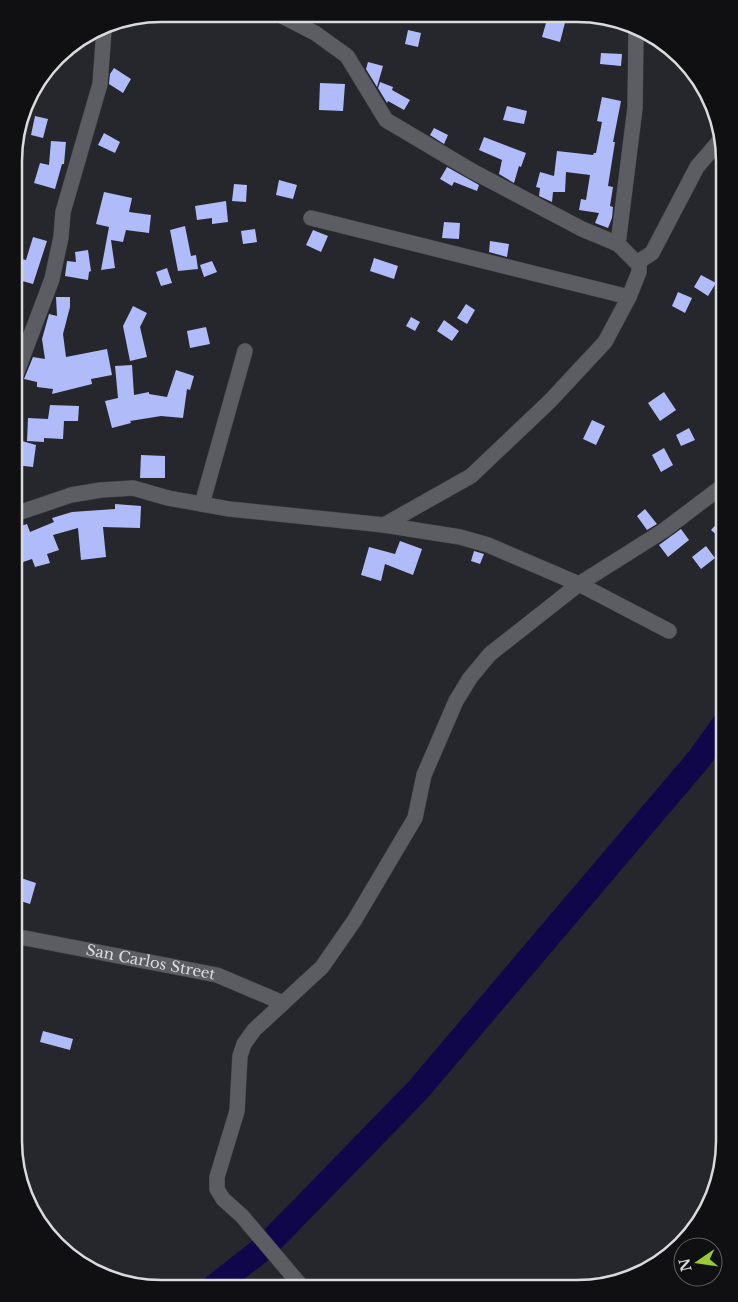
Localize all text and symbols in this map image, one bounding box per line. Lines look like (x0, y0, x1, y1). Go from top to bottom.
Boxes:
street label: San Carlos Street (85, 940, 217, 984)
north arrow (673, 1237, 723, 1287)
text: N (675, 1256, 696, 1273)

